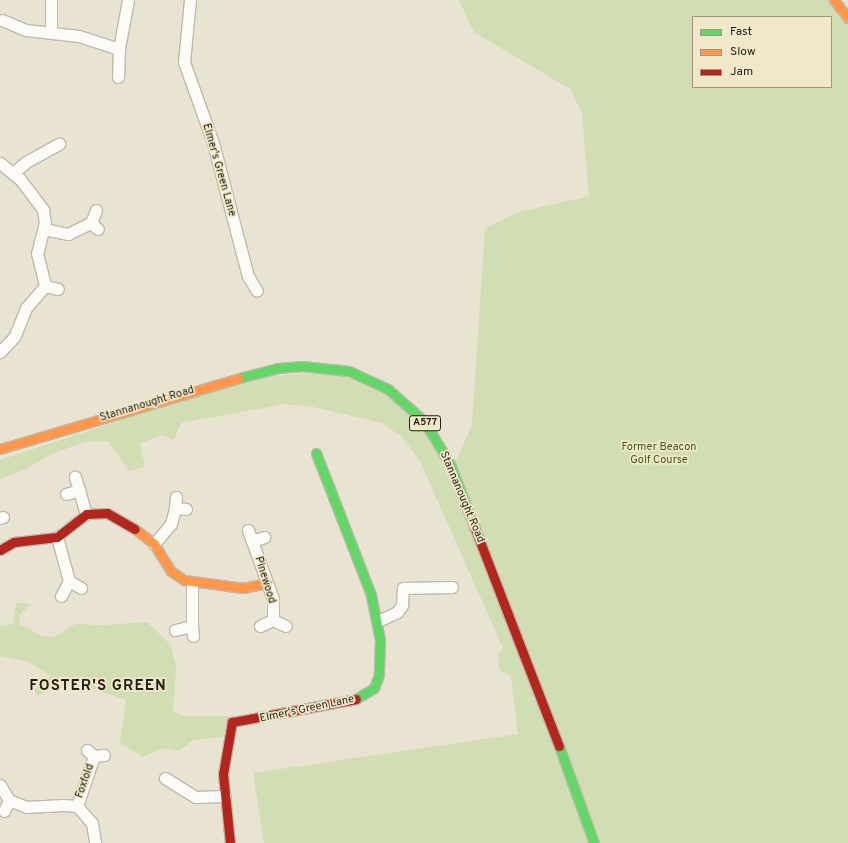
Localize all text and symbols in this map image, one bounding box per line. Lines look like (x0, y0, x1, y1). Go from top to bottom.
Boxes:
legend (692, 16, 832, 88)
text: Fast (730, 24, 752, 40)
text: Slow (730, 44, 756, 60)
text: Jam (730, 64, 753, 80)
street label: Elmer's Green Lane (199, 122, 239, 218)
street label: Stannanought Road (98, 383, 196, 425)
road number: A577 (408, 415, 442, 431)
park label: Former Beacon Golf Course (622, 441, 696, 467)
street label: Stannanought Road (437, 449, 487, 545)
street label: Pinewood (252, 555, 278, 605)
district label: FOSTER'S GREEN (29, 678, 167, 696)
street label: Elmer's Green Lane (259, 693, 355, 725)
street label: Foxfold (73, 762, 97, 800)

